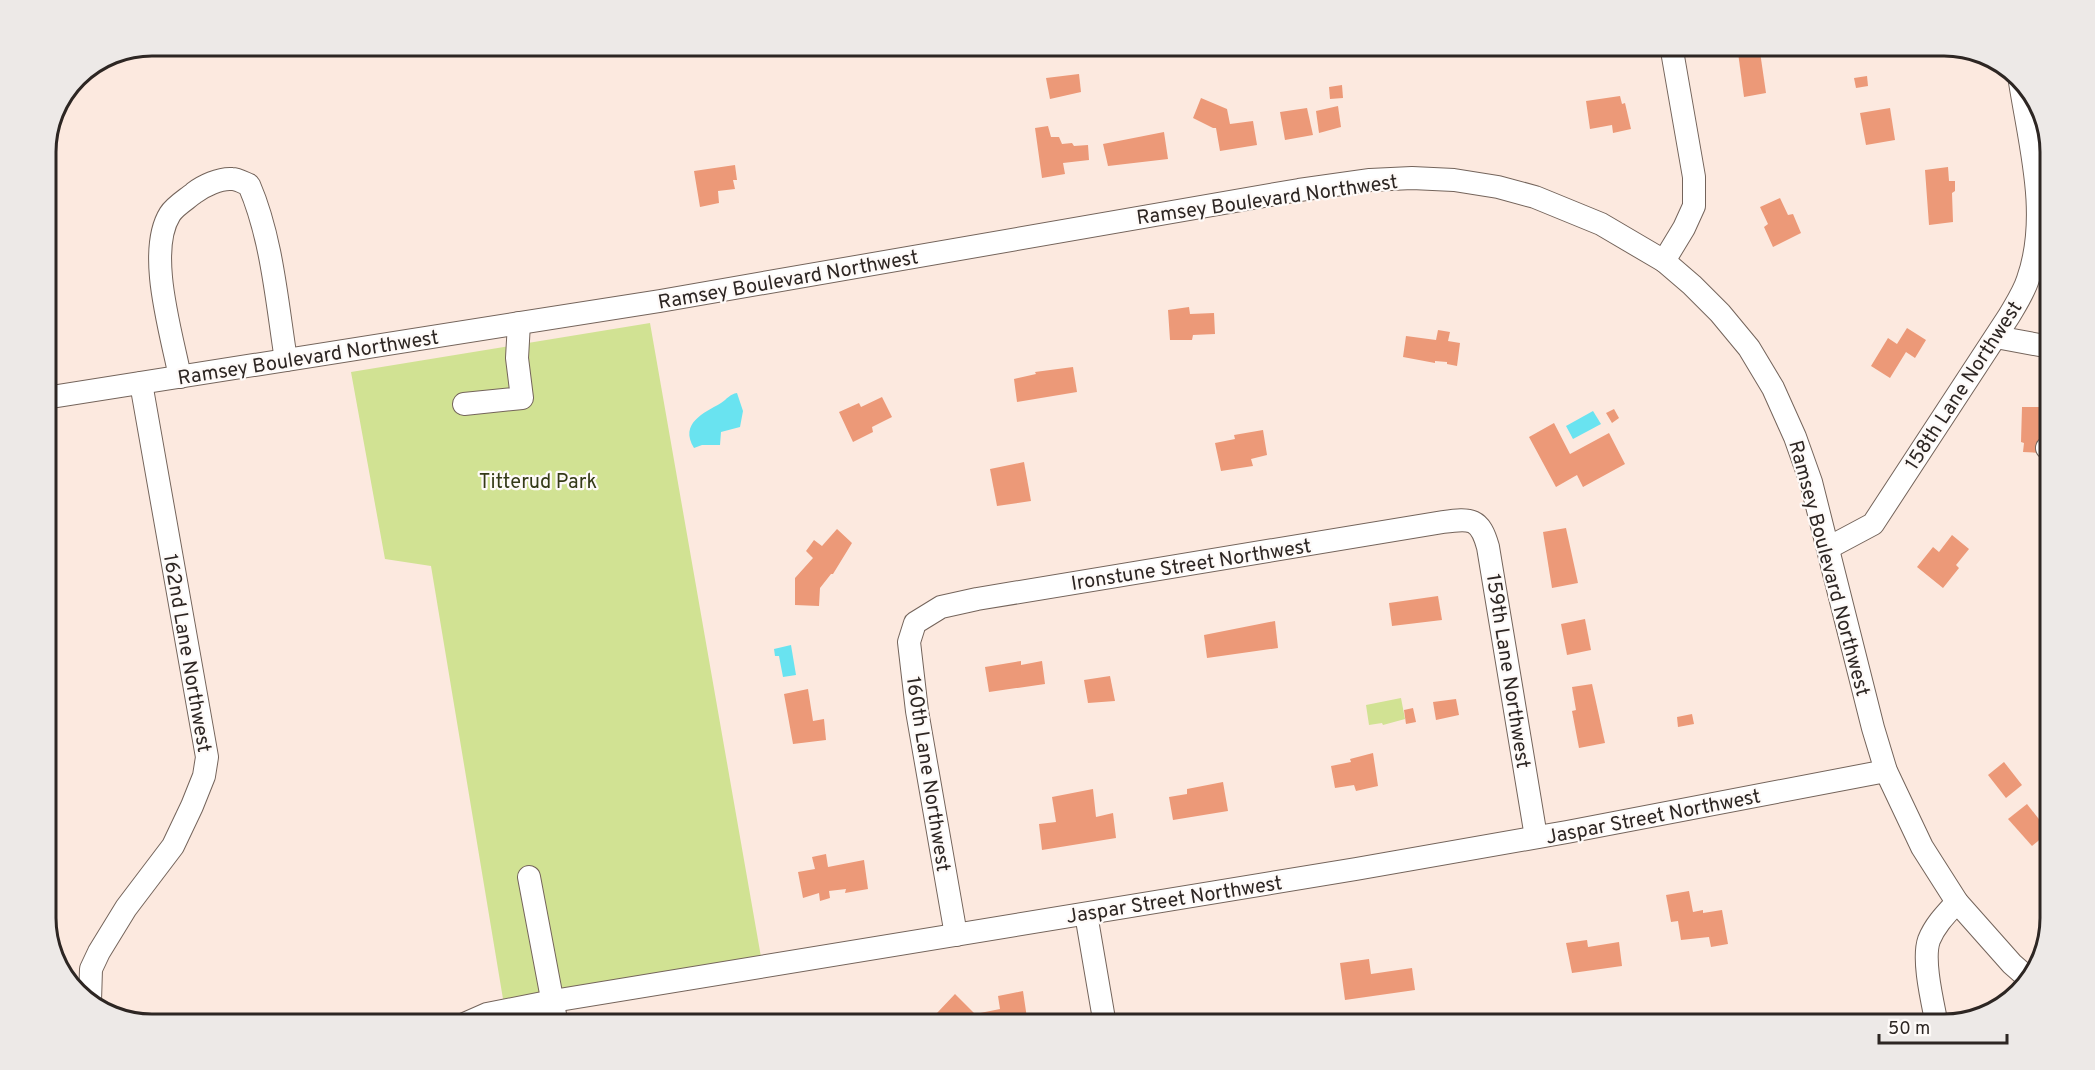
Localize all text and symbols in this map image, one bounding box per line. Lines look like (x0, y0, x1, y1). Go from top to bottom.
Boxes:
street label: Ramsey Boulevard Northwest (1135, 170, 1400, 232)
street label: Ramsey Boulevard Northwest (656, 245, 920, 317)
street label: 158th Lane Northwest (1900, 296, 2029, 476)
street label: Ramsey Boulevard Northwest (176, 326, 441, 392)
street label: Ramsey Boulevard Northwest (1781, 438, 1875, 699)
park label: Titterud Park (479, 470, 597, 496)
street label: Ironstune Street Northwest (1069, 534, 1313, 598)
street label: 162nd Lane Northwest (156, 552, 216, 755)
street label: 159th Lane Northwest (1479, 572, 1535, 770)
street label: 160th Lane Northwest (899, 675, 955, 874)
street label: Jaspar Street Northwest (1544, 784, 1763, 852)
street label: Jaspar Street Northwest (1064, 871, 1284, 931)
scale bar (1879, 1007, 2006, 1045)
text: 50 m (1888, 1018, 1930, 1041)

